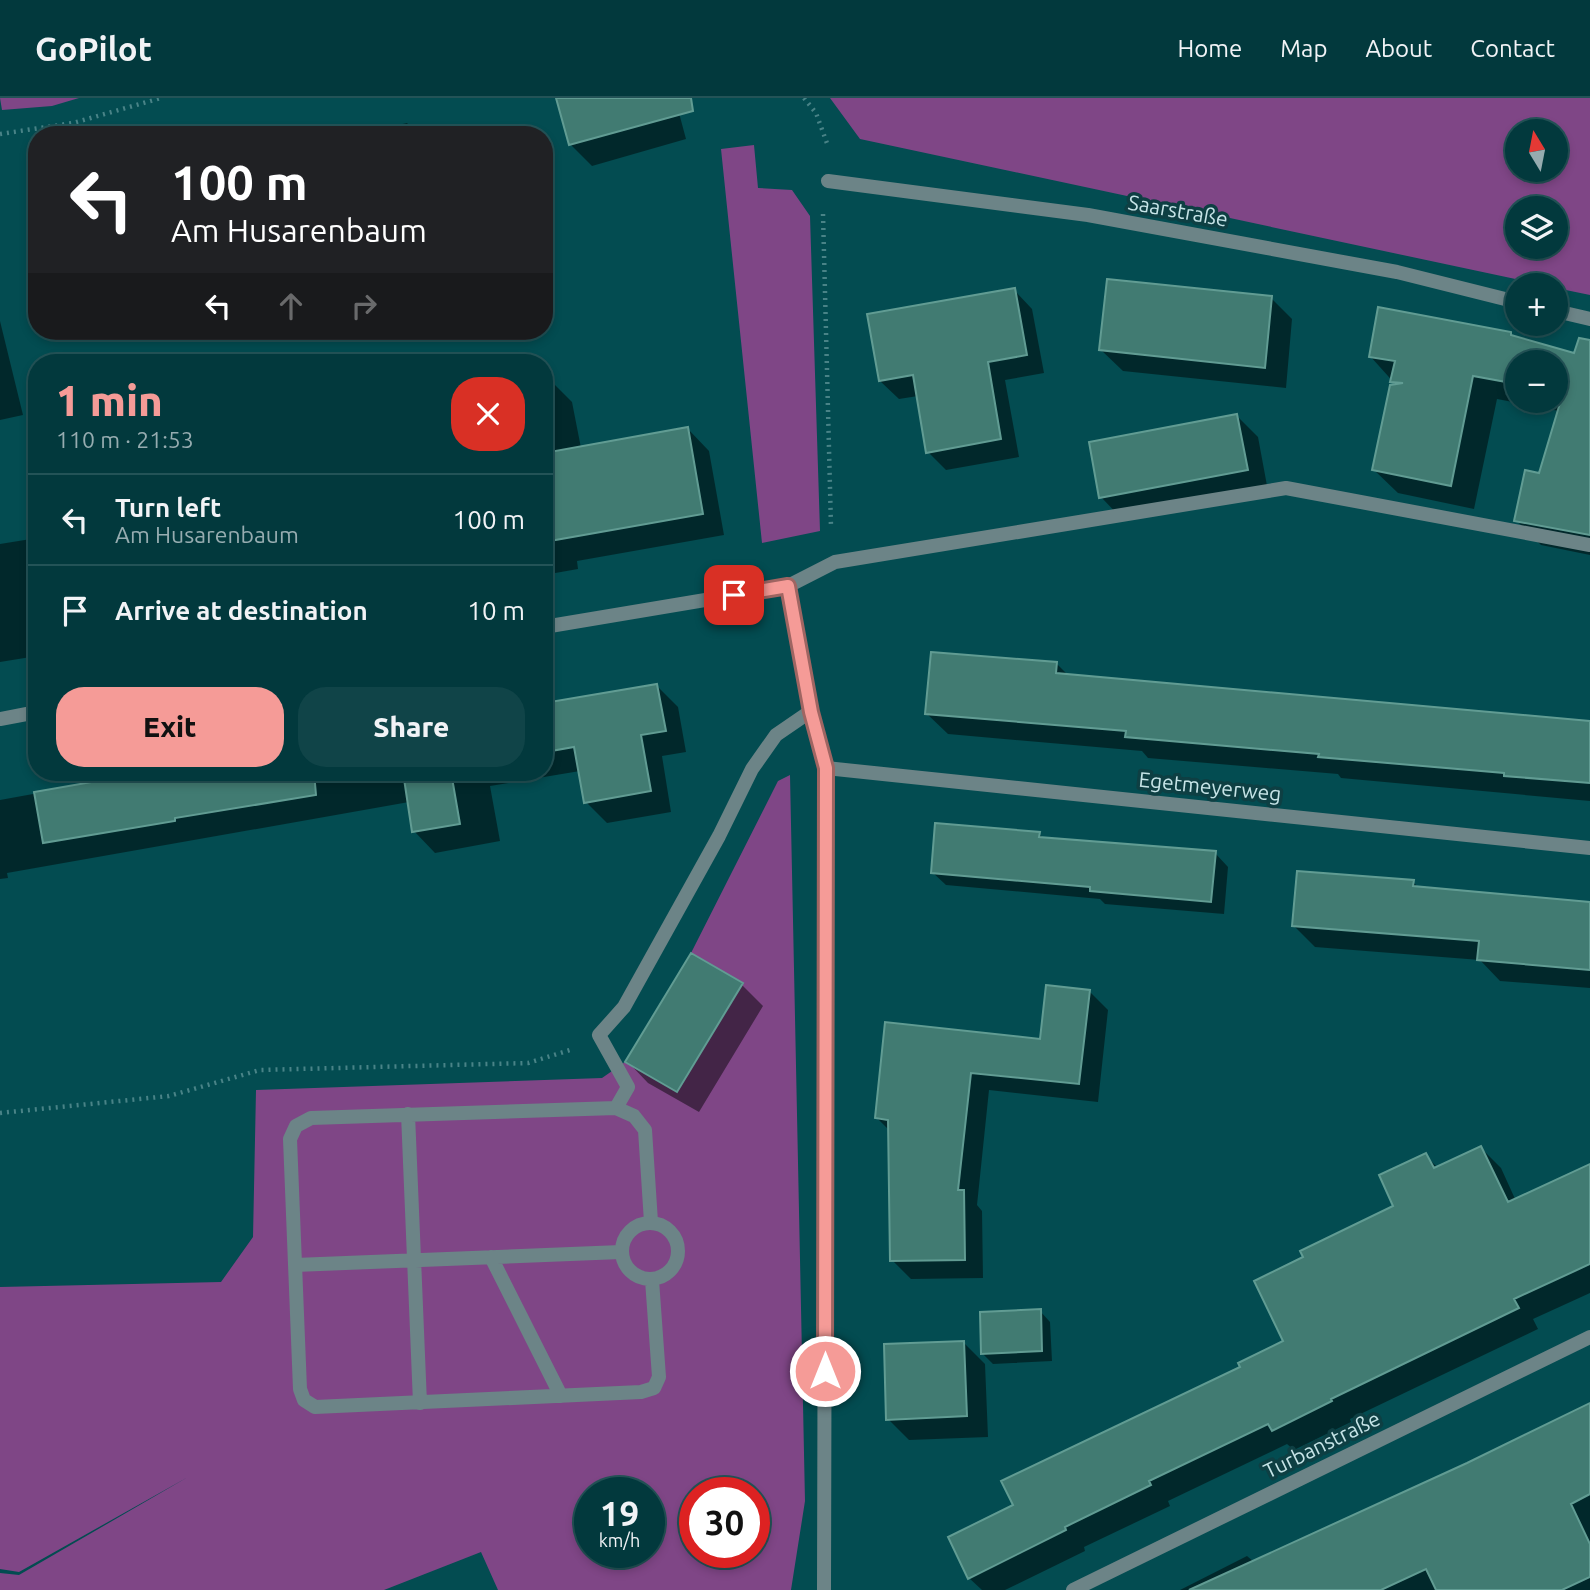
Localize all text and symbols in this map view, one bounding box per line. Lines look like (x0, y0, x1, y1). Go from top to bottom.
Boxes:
text: GoPilot (35, 30, 152, 67)
text: Home (1177, 35, 1242, 62)
text: Map (1280, 35, 1327, 62)
text: About (1365, 35, 1432, 62)
text: Contact (1470, 35, 1555, 62)
north arrow (1505, 119, 1568, 182)
map controls (1505, 119, 1568, 413)
icon: left (56, 154, 147, 245)
text: 100 m (171, 154, 308, 209)
street label: Saarstraße (1126, 189, 1230, 231)
button: layers (1505, 196, 1568, 259)
text: Am Husarenbaum (171, 212, 427, 248)
button: + (1505, 273, 1568, 336)
icon: left (199, 287, 237, 325)
icon: ahead (272, 287, 310, 325)
icon: right (345, 287, 383, 325)
button: − (1505, 350, 1568, 413)
text: 1 min (56, 377, 163, 424)
button: close (451, 377, 525, 451)
text: 110 m · 21:53 (56, 427, 194, 452)
text: Turn left (115, 493, 221, 522)
icon: left (56, 501, 94, 539)
text: 100 m (453, 505, 525, 534)
text: Am Husarenbaum (115, 522, 299, 547)
pin (704, 565, 764, 625)
icon: arrive (715, 576, 753, 614)
icon: arrive (56, 592, 94, 630)
text: Arrive at destination (115, 596, 368, 625)
text: 10 m (467, 596, 525, 625)
button: Exit (56, 687, 284, 767)
button: Share (298, 687, 525, 767)
street label: Egetmeyerweg (1138, 767, 1283, 805)
position arrow (788, 1334, 862, 1408)
street label: Turbanstraße (1259, 1406, 1384, 1483)
speed limit sign: 30 (679, 1477, 770, 1568)
text: 19 (600, 1493, 639, 1533)
text: km/h (599, 1530, 640, 1550)

